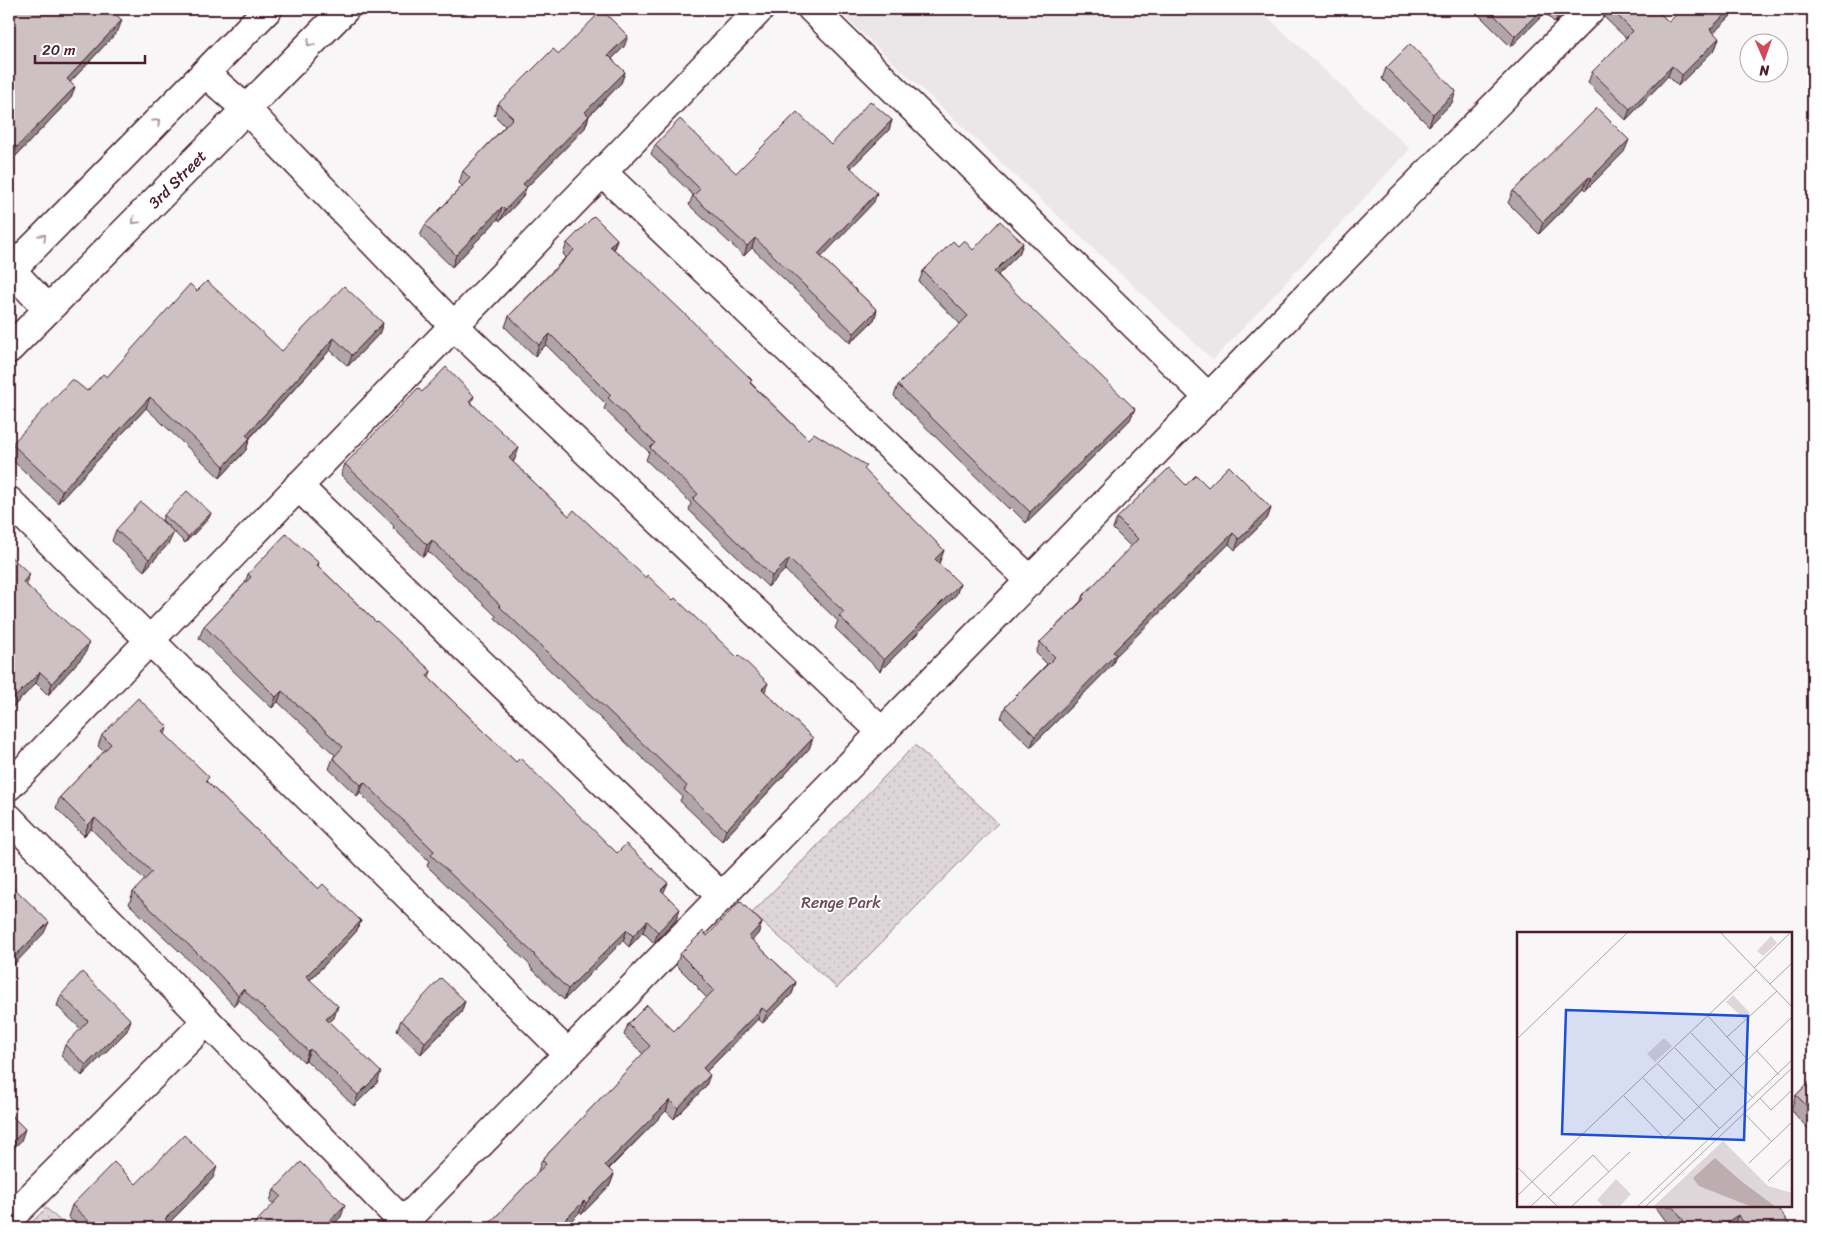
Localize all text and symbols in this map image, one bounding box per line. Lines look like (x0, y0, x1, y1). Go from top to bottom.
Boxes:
scale bar (35, 32, 145, 64)
north arrow (1740, 32, 1790, 82)
text: 20 m (42, 37, 76, 63)
one-way arrow (307, 38, 316, 47)
text: N (1759, 58, 1771, 83)
one-way arrow (151, 118, 160, 127)
street label: 3rd Street (141, 143, 214, 216)
one-way arrow (132, 216, 141, 225)
one-way arrow (37, 234, 46, 243)
park label: Renge Park (801, 888, 881, 917)
inset map (1517, 932, 1792, 1207)

